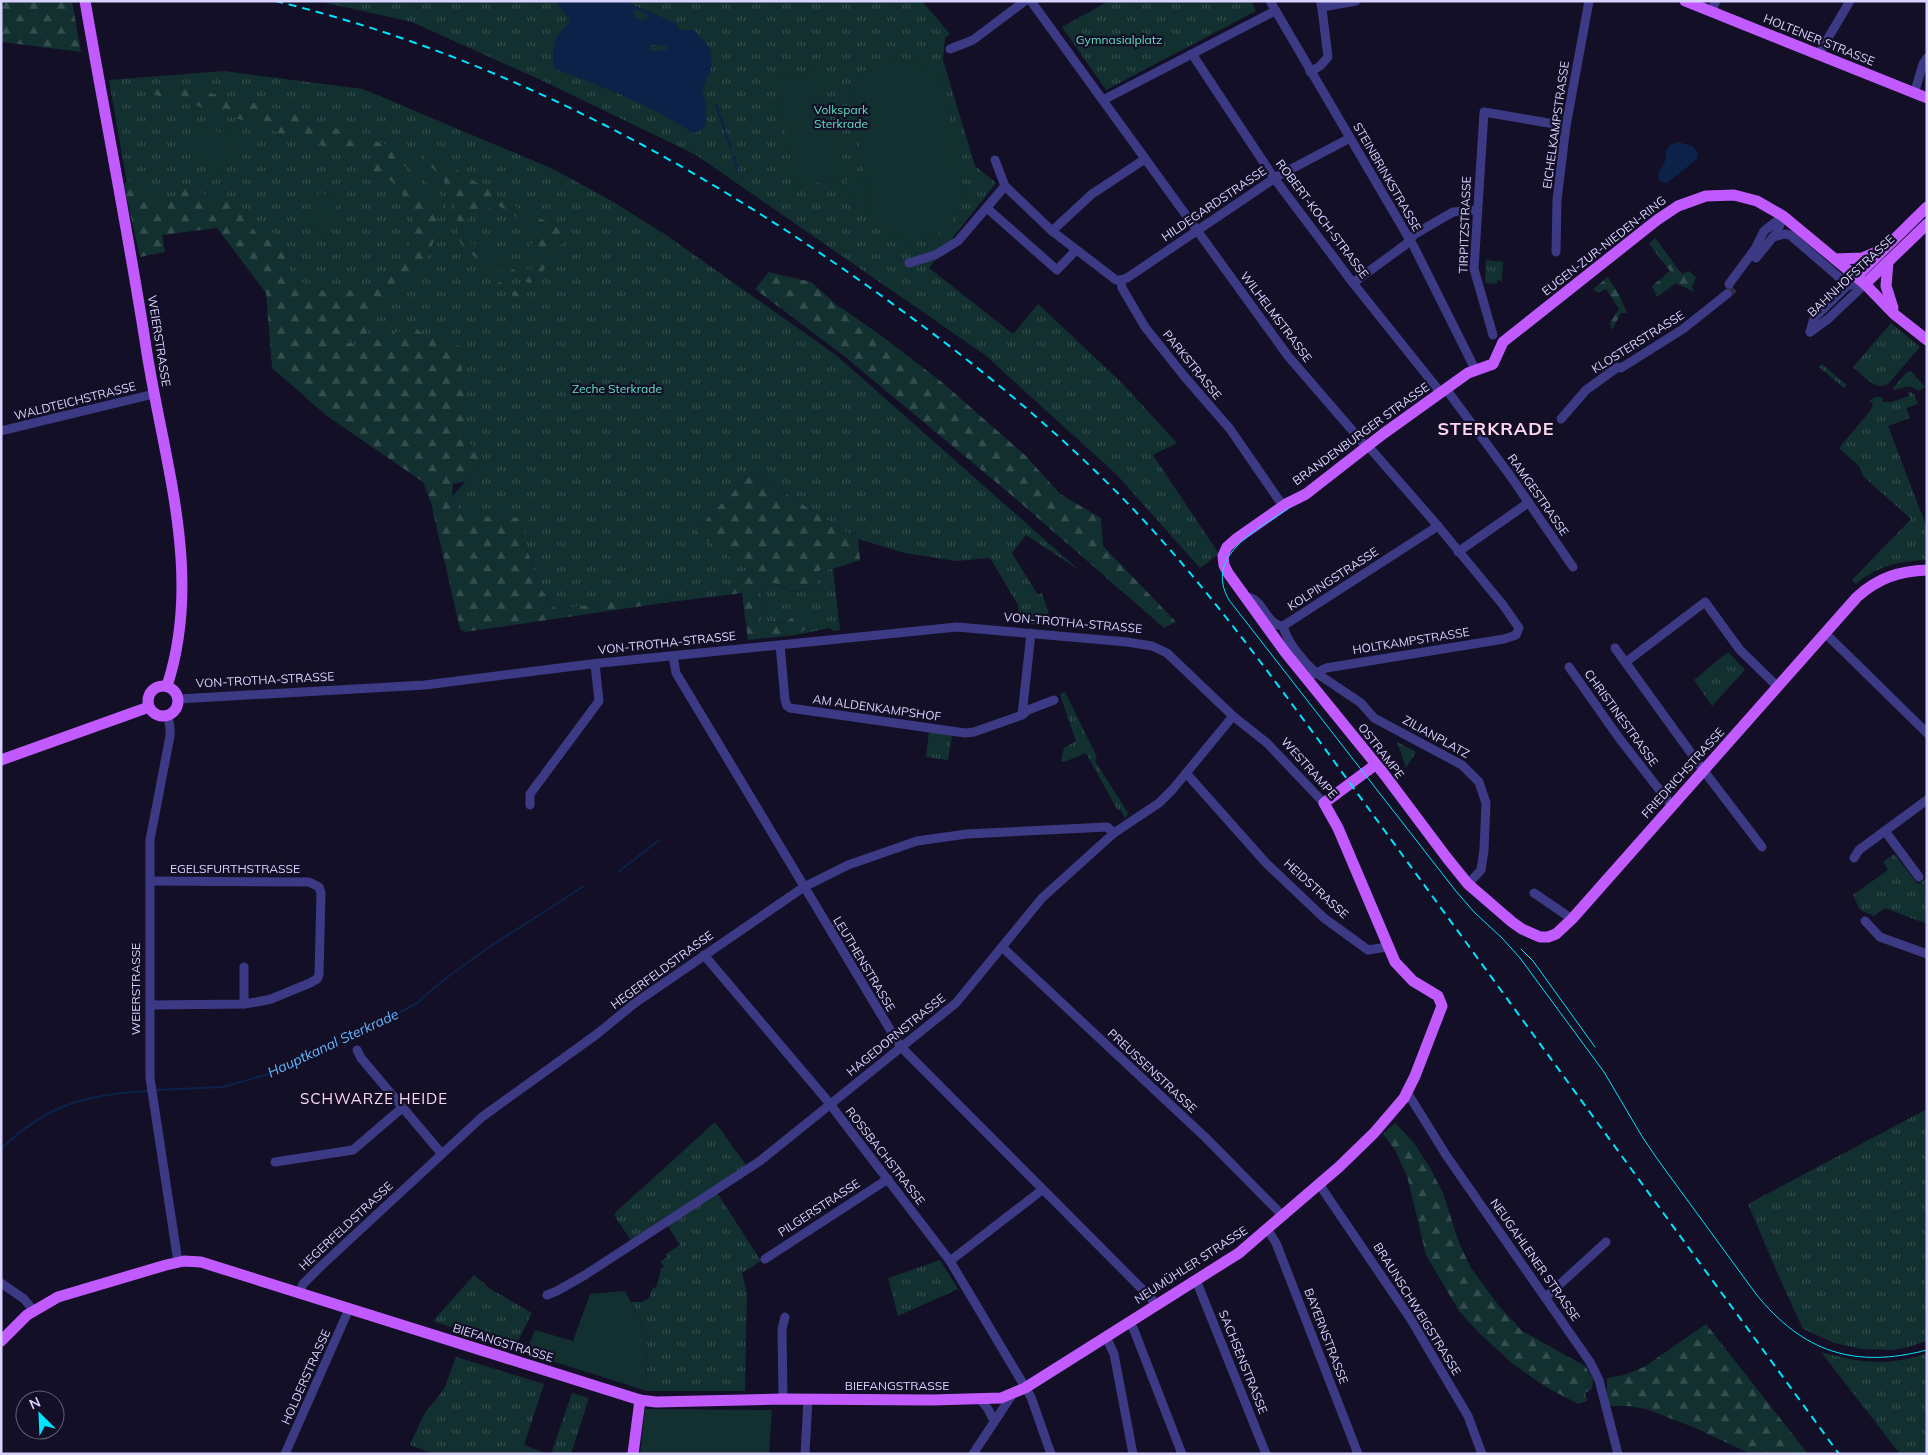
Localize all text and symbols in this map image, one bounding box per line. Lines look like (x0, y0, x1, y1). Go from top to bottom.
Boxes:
street label: HOLTENER STRASSE (1761, 10, 1877, 69)
park label: Gymnasialplatz (1076, 32, 1162, 47)
street label: EICHELKAMPSTRASSE (1539, 60, 1572, 190)
park label: Volkspark Sterkrade (814, 102, 869, 131)
street label: STEINBRINKSTRASSE (1350, 120, 1425, 234)
street label: ROBERT-KOCH-STRASSE (1273, 156, 1372, 281)
street label: HILDEGARDSTRASSE (1158, 163, 1269, 244)
street label: TIRPITZSTRASSE (1455, 176, 1474, 274)
street label: EUGEN-ZUR-NIEDEN-RING (1539, 193, 1669, 299)
street label: BAHNHOFSTRASSE (1804, 231, 1897, 320)
street label: WILHELMSTRASSE (1237, 268, 1315, 365)
street label: WEIERSTRASSE (145, 294, 174, 388)
street label: KLOSTERSTRASSE (1589, 307, 1687, 376)
street label: PARKSTRASSE (1160, 327, 1225, 402)
street label: WALDTEICHSTRASSE (13, 378, 137, 423)
street label: BRANDENBURGER STRASSE (1290, 379, 1432, 488)
park label: Zeche Sterkrade (572, 381, 662, 396)
district label: STERKRADE (1437, 417, 1555, 440)
street label: RAMGESTRASSE (1505, 451, 1572, 539)
street label: KOLPINGSTRASSE (1285, 544, 1381, 614)
street label: VON-TROTHA-STRASSE (1003, 609, 1143, 636)
street label: HOLTKAMPSTRASSE (1351, 624, 1471, 657)
street label: VON-TROTHA-STRASSE (597, 628, 737, 657)
street label: CHRISTINESTRASSE (1581, 666, 1662, 769)
street label: VON-TROTHA-STRASSE (195, 668, 335, 691)
street label: AM ALDENKAMPSHOF (812, 691, 942, 724)
street label: ZILIANPLATZ (1400, 712, 1472, 761)
street label: OSTRAMPE (1355, 720, 1408, 781)
street label: FRIEDRICHSTRASSE (1638, 724, 1727, 821)
street label: WESTRAMPE (1278, 734, 1341, 801)
street label: HEIDSTRASSE (1281, 856, 1352, 922)
street label: EGELSFURTHSTRASSE (170, 861, 300, 876)
street label: LEUTHENSTRASSE (830, 913, 899, 1014)
street label: HEGERFELDSTRASSE (607, 927, 716, 1012)
street label: WEIERSTRASSE (128, 943, 143, 1035)
street label: HAGEDORNSTRASSE (843, 990, 948, 1079)
water label: Hauptkanal Sterkrade (265, 1005, 402, 1081)
street label: PREUSSENSTRASSE (1105, 1025, 1200, 1116)
district label: SCHWARZE HEIDE (300, 1089, 448, 1108)
street label: ROSSBACHSTRASSE (843, 1104, 928, 1208)
street label: PILGERSTRASSE (775, 1176, 862, 1240)
street label: HEGERFELDSTRASSE (296, 1178, 396, 1273)
street label: NEUGAHLENER STRASSE (1487, 1196, 1583, 1324)
street label: NEUMÜHLER STRASSE (1131, 1222, 1250, 1307)
street label: BRAUNSCHWEIGSTRASSE (1370, 1240, 1464, 1378)
street label: BAYERNSTRASSE (1301, 1286, 1352, 1386)
street label: SACHSENSTRASSE (1216, 1308, 1271, 1416)
street label: BIEFANGSTRASSE (451, 1320, 555, 1365)
street label: HOLDERSTRASSE (278, 1327, 333, 1427)
street label: BIEFANGSTRASSE (845, 1378, 949, 1393)
north arrow (15, 1390, 65, 1440)
text: N (26, 1393, 43, 1413)

